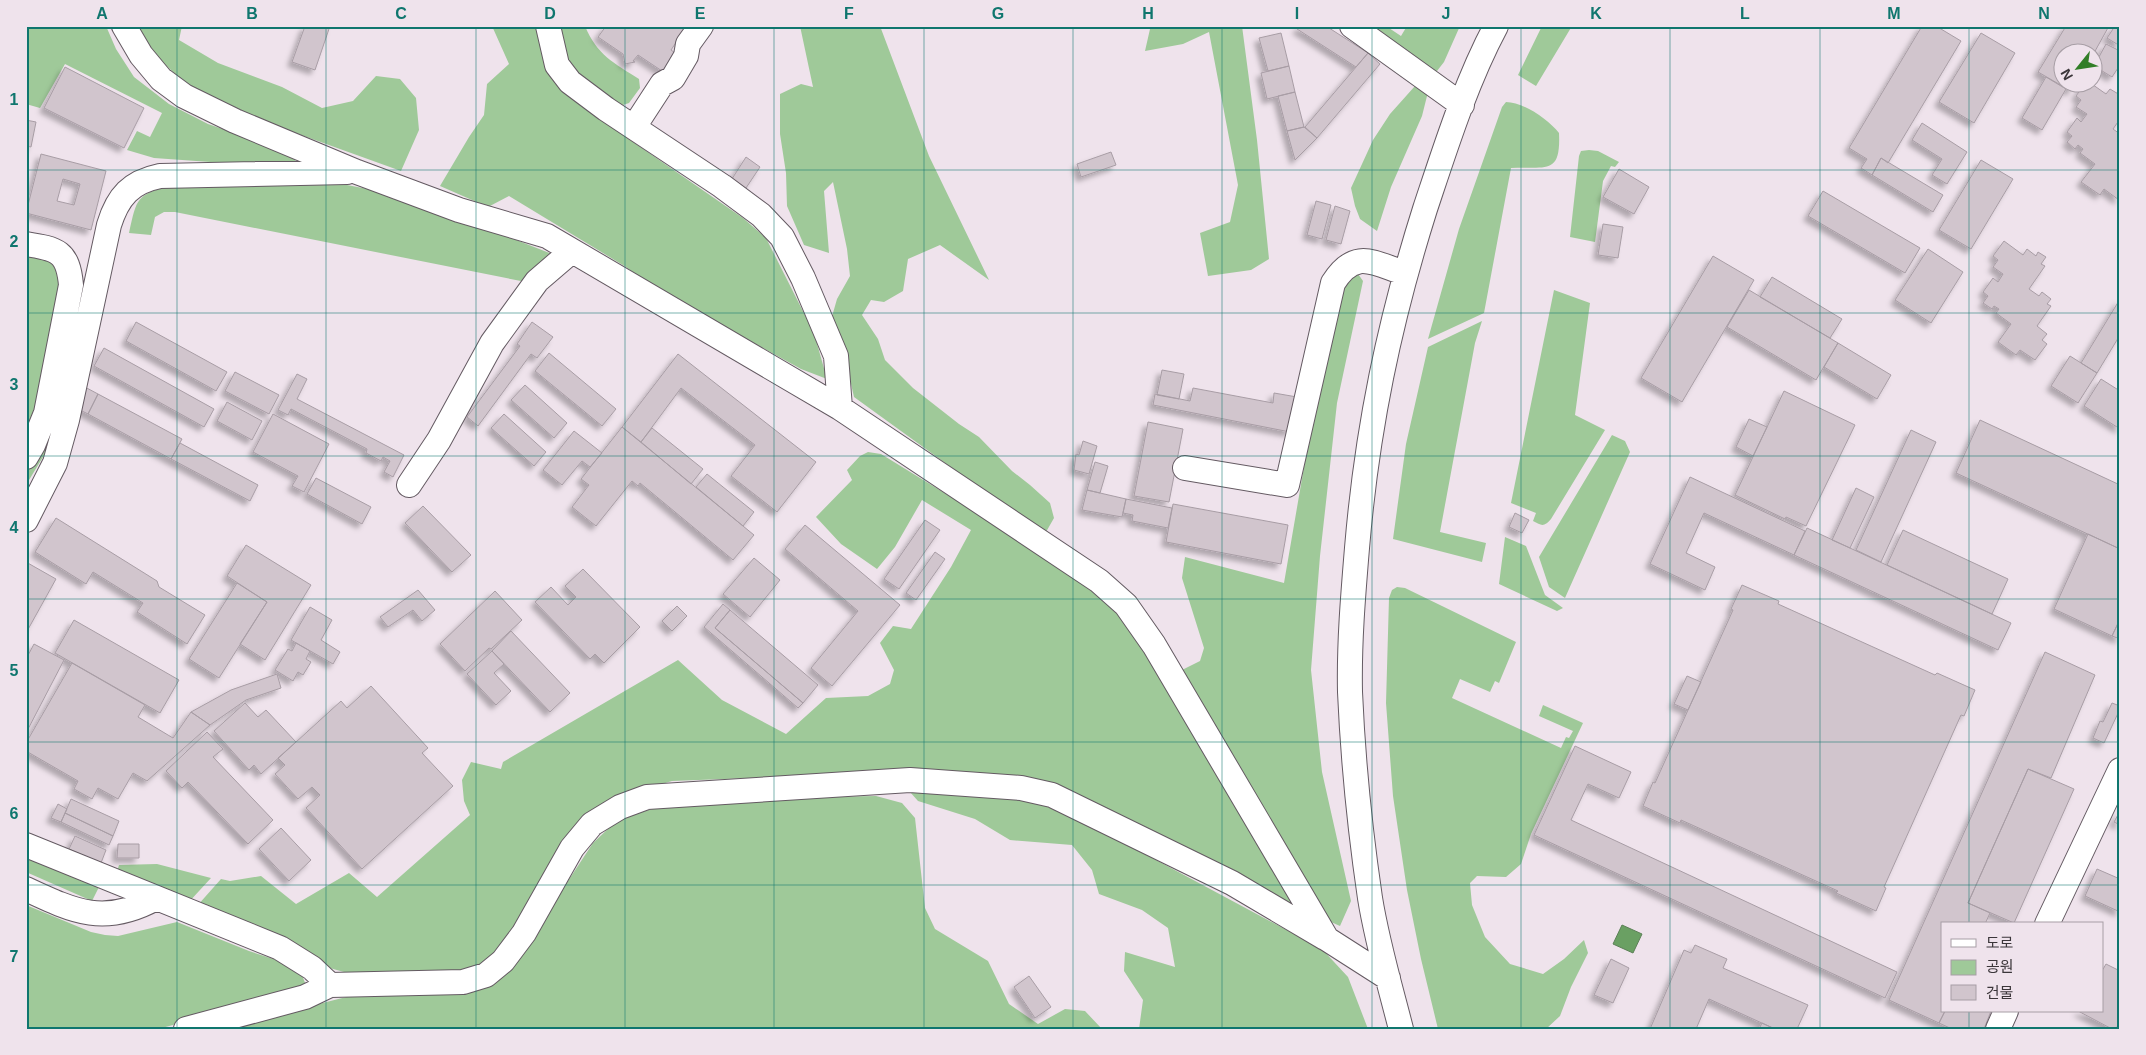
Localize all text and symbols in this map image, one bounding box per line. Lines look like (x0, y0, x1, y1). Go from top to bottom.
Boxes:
text: A (96, 5, 108, 22)
text: B (246, 5, 258, 22)
text: C (395, 5, 407, 22)
text: D (544, 5, 556, 22)
text: E (695, 5, 706, 22)
text: F (844, 5, 854, 22)
text: G (992, 5, 1004, 22)
text: H (1142, 5, 1154, 22)
text: I (1295, 5, 1299, 22)
text: J (1442, 5, 1450, 22)
text: K (1590, 5, 1602, 22)
text: L (1740, 5, 1750, 22)
text: M (1887, 5, 1901, 22)
text: N (2038, 5, 2050, 22)
north arrow (2054, 42, 2104, 92)
text: N (2057, 66, 2076, 83)
text: 1 (10, 91, 19, 108)
text: 2 (10, 233, 19, 250)
text: 3 (10, 376, 19, 393)
text: 4 (10, 519, 19, 536)
text: 5 (10, 662, 19, 679)
text: 6 (10, 805, 19, 822)
legend (1941, 922, 2104, 1012)
text: 도로 (1986, 934, 2014, 951)
text: 7 (10, 948, 19, 965)
text: 공원 (1986, 958, 2014, 975)
text: 건물 (1986, 984, 2014, 1001)

